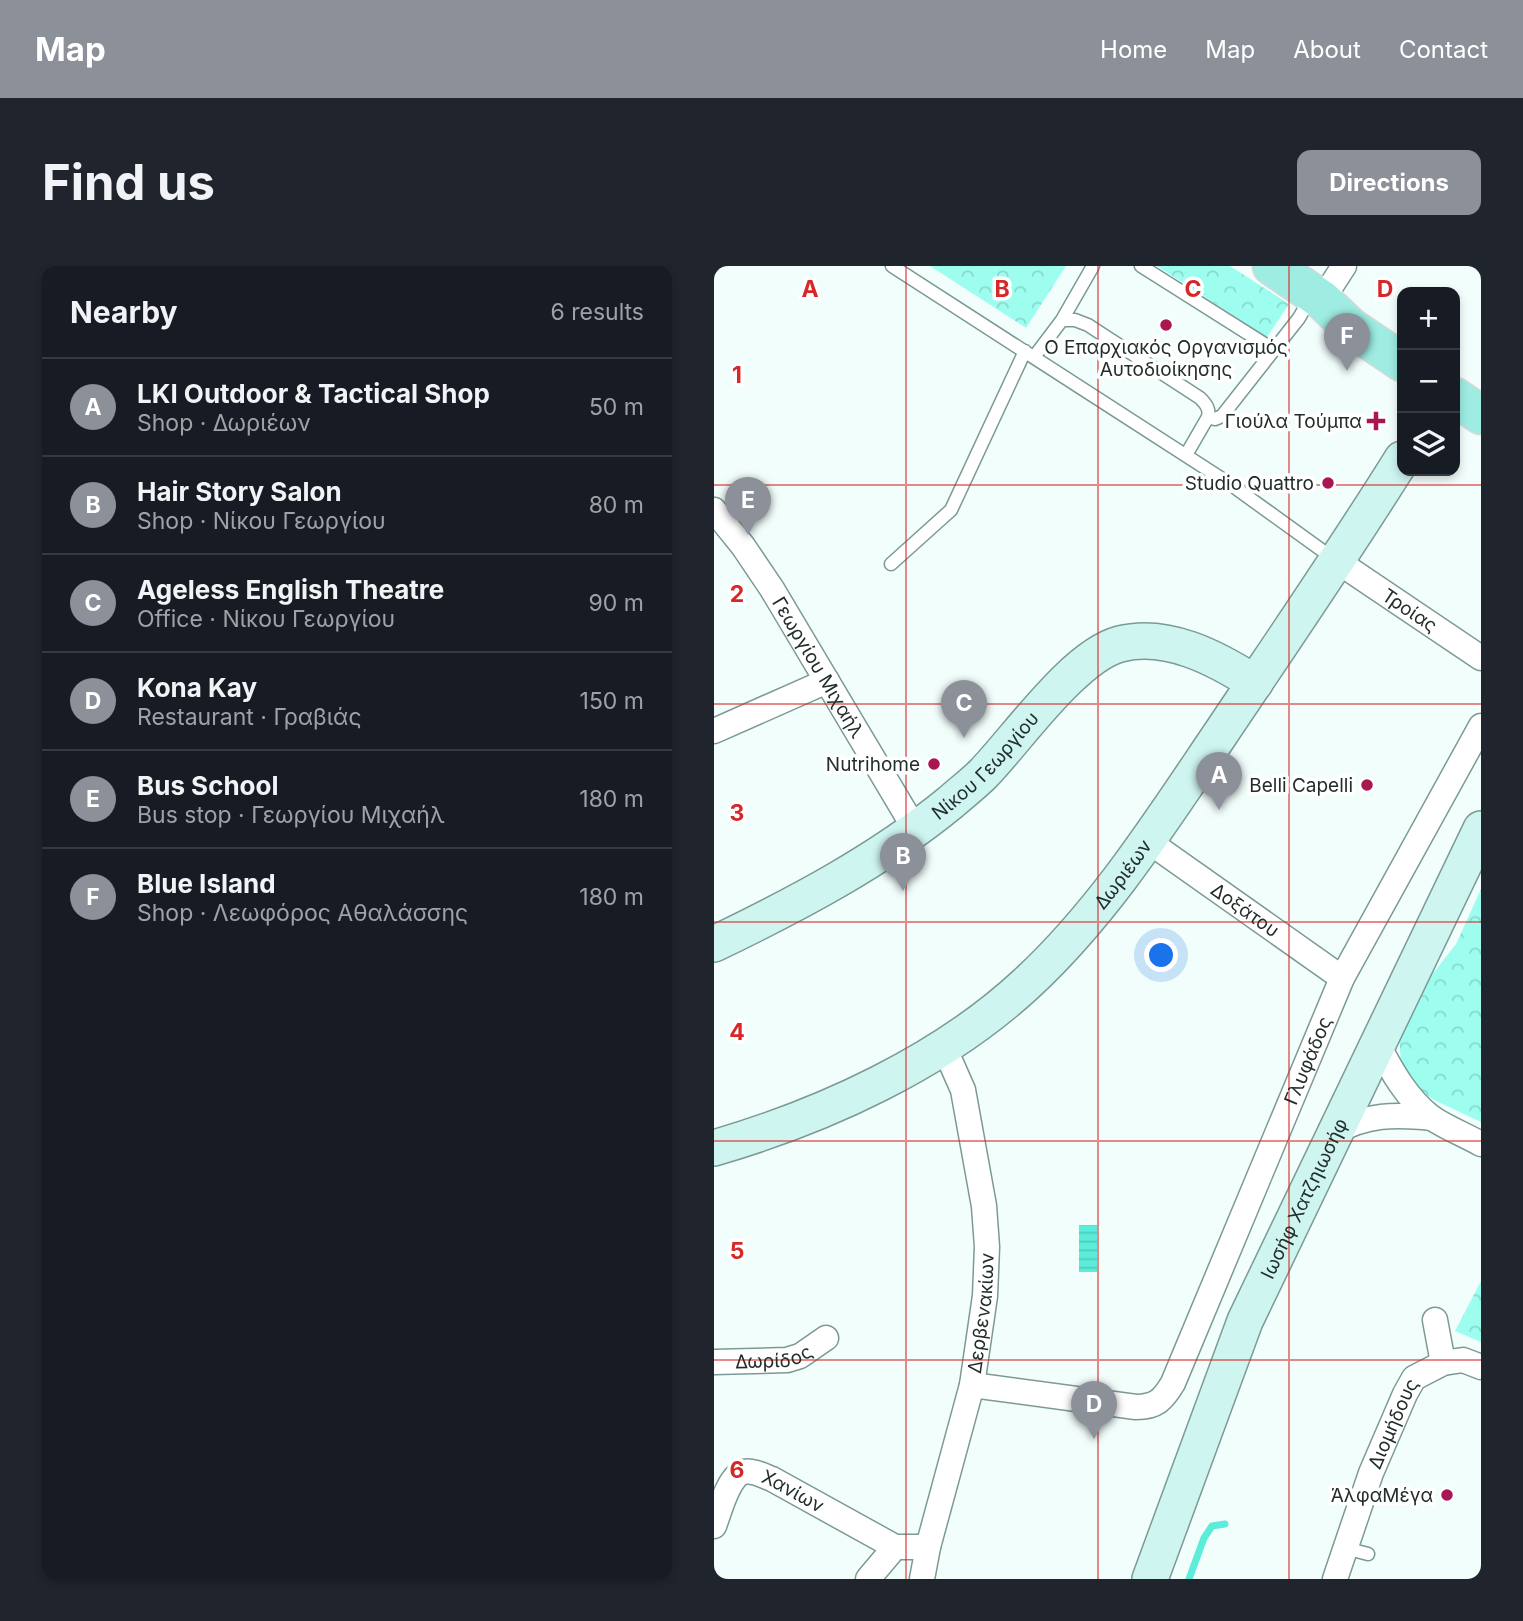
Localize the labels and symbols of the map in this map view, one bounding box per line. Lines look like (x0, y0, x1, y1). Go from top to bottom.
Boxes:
text: A (801, 275, 819, 303)
text: B (994, 275, 1010, 303)
text: C (1184, 275, 1202, 303)
text: D (1377, 275, 1393, 303)
pin: F (1324, 313, 1370, 371)
marker: Ο Επαρχιακός Οργανισμός Αυτοδιοίκησης (1158, 317, 1174, 333)
place label: Ο Επαρχιακός Οργανισμός Αυτοδιοίκησης (1044, 336, 1288, 381)
text: 1 (732, 361, 742, 389)
place label: Γιούλα Τούμπα (1225, 410, 1362, 433)
marker: Γιούλα Τούμπα (1368, 413, 1384, 429)
place label: Studio Quattro (1185, 472, 1314, 495)
marker: Studio Quattro (1320, 475, 1336, 491)
pin: E (725, 477, 771, 535)
text: 2 (730, 580, 744, 608)
street label: Τροίας (1378, 583, 1442, 637)
street label: Γεωργίου Μιχαήλ (768, 592, 869, 742)
pin: C (941, 680, 987, 738)
street label: Νίκου Γεωργίου (927, 707, 1043, 824)
pin: A (1196, 752, 1242, 810)
place label: Nutrihome (826, 753, 920, 776)
marker: Nutrihome (926, 756, 942, 772)
place label: Belli Capelli (1249, 774, 1353, 797)
marker: Belli Capelli (1359, 777, 1375, 793)
text: 3 (730, 799, 744, 827)
pin: B (880, 833, 926, 891)
street label: Δωριέων (1089, 835, 1156, 914)
street label: Δοξάτου (1207, 878, 1284, 942)
your location (1144, 938, 1178, 972)
street label: Γλυφάδος (1279, 1013, 1336, 1108)
text: 4 (729, 1018, 745, 1046)
street label: Ιωσήφ Χατζηιωσήφ (1256, 1114, 1352, 1282)
text: 5 (730, 1237, 744, 1265)
street label: Δερβενακίων (962, 1252, 998, 1375)
street label: Δωρίδος (735, 1340, 817, 1373)
street label: Διομήδους (1363, 1374, 1423, 1472)
pin: D (1071, 1381, 1117, 1439)
text: 6 (730, 1456, 744, 1484)
street label: Χανίων (759, 1465, 828, 1517)
place label: ΆλφαΜέγα (1331, 1484, 1433, 1507)
marker: ΆλφαΜέγα (1439, 1487, 1455, 1503)

